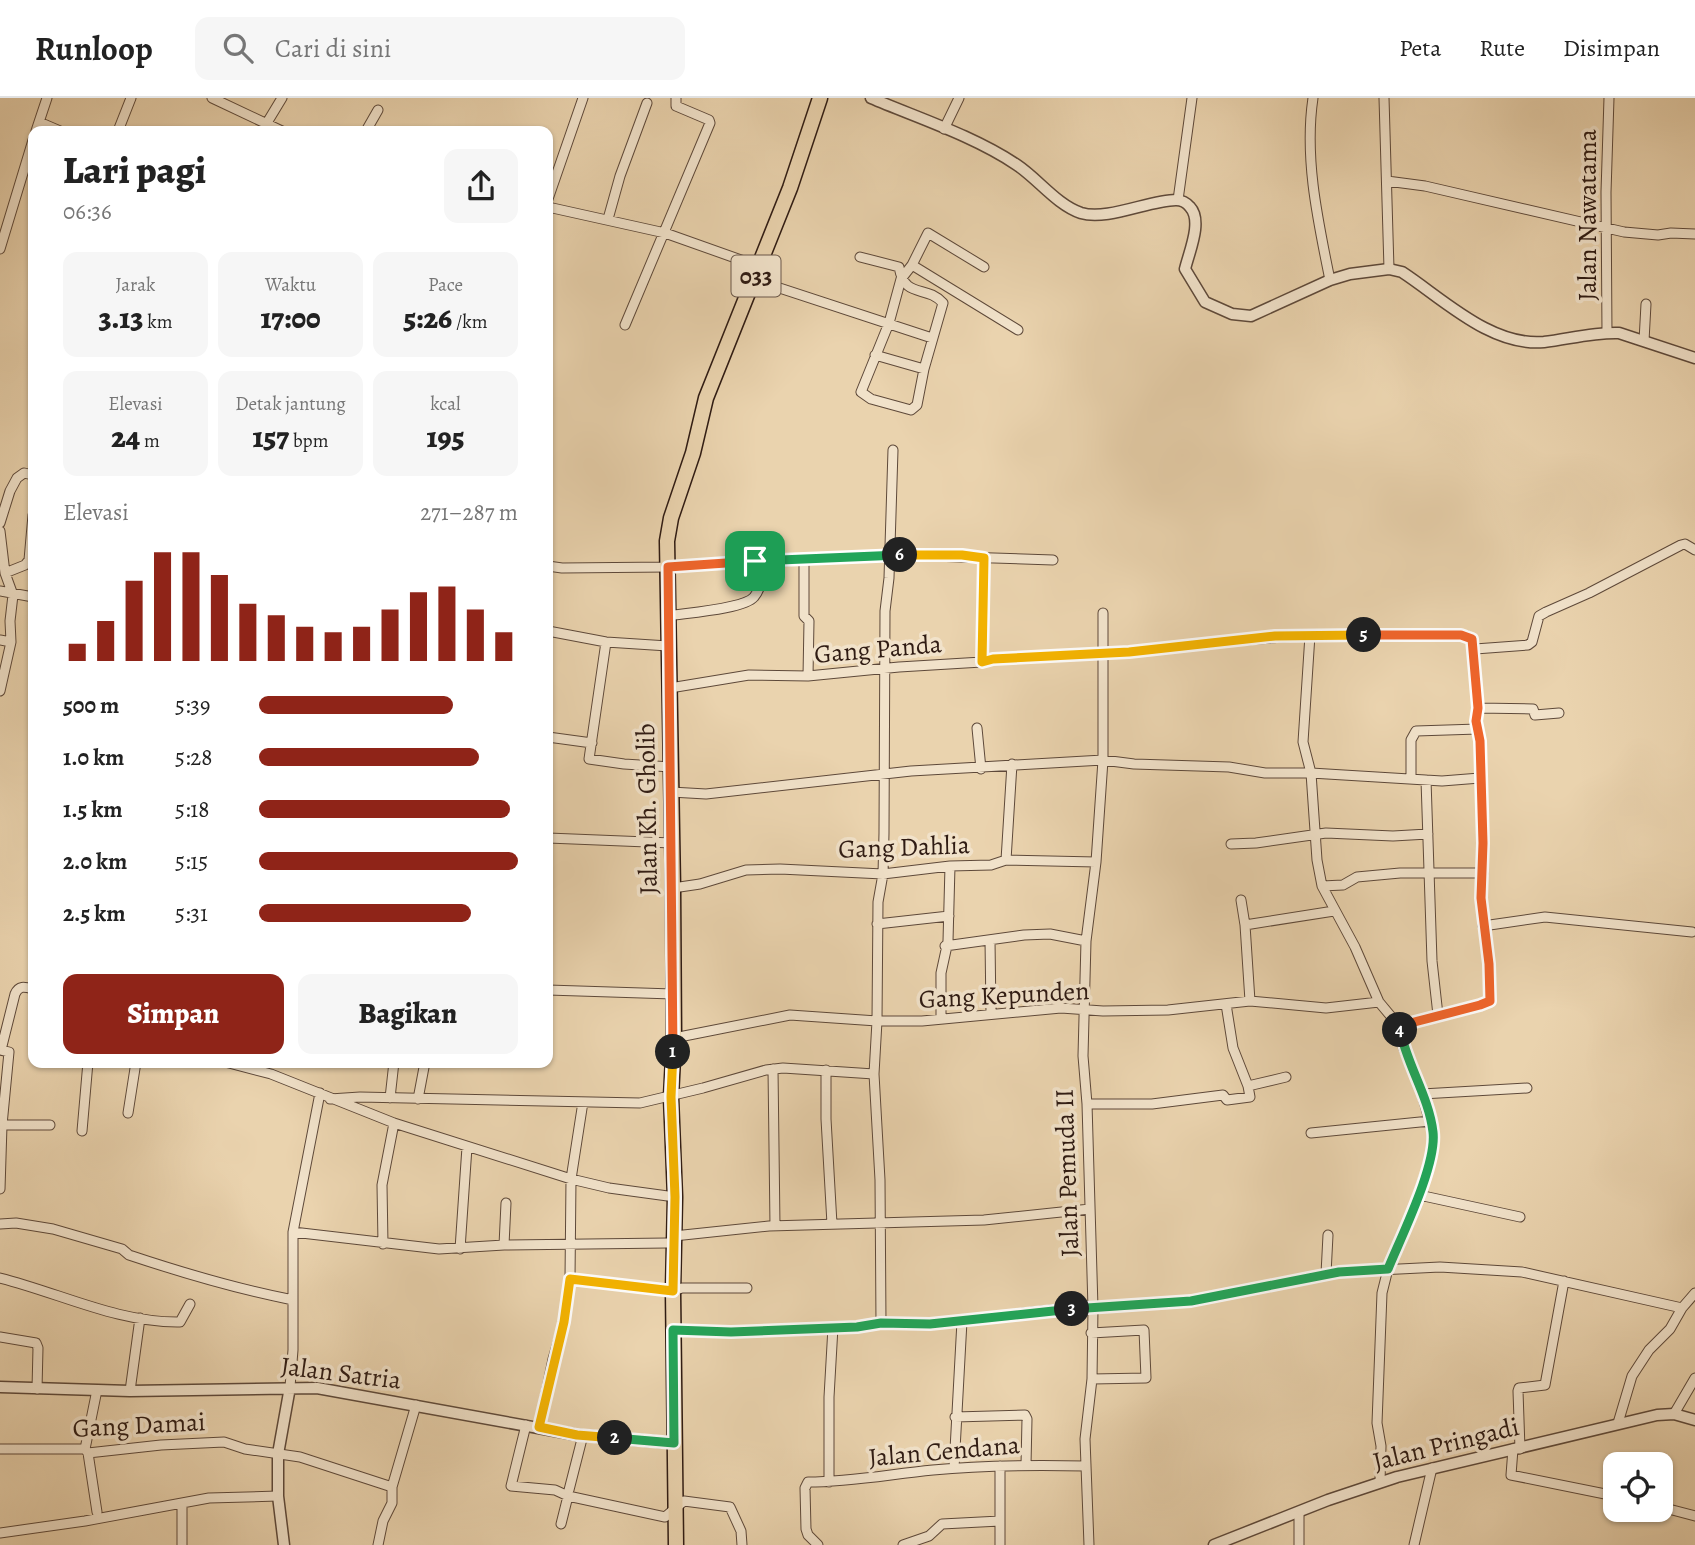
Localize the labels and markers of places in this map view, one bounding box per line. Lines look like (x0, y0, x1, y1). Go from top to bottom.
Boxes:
pin (725, 531, 785, 591)
pin: 6 (883, 538, 918, 573)
pin: 5 (1346, 618, 1382, 652)
pin: 4 (1382, 1012, 1418, 1048)
pin: 1 (656, 1034, 690, 1070)
pin: 3 (1054, 1292, 1090, 1326)
pin: 2 (598, 1420, 632, 1456)

